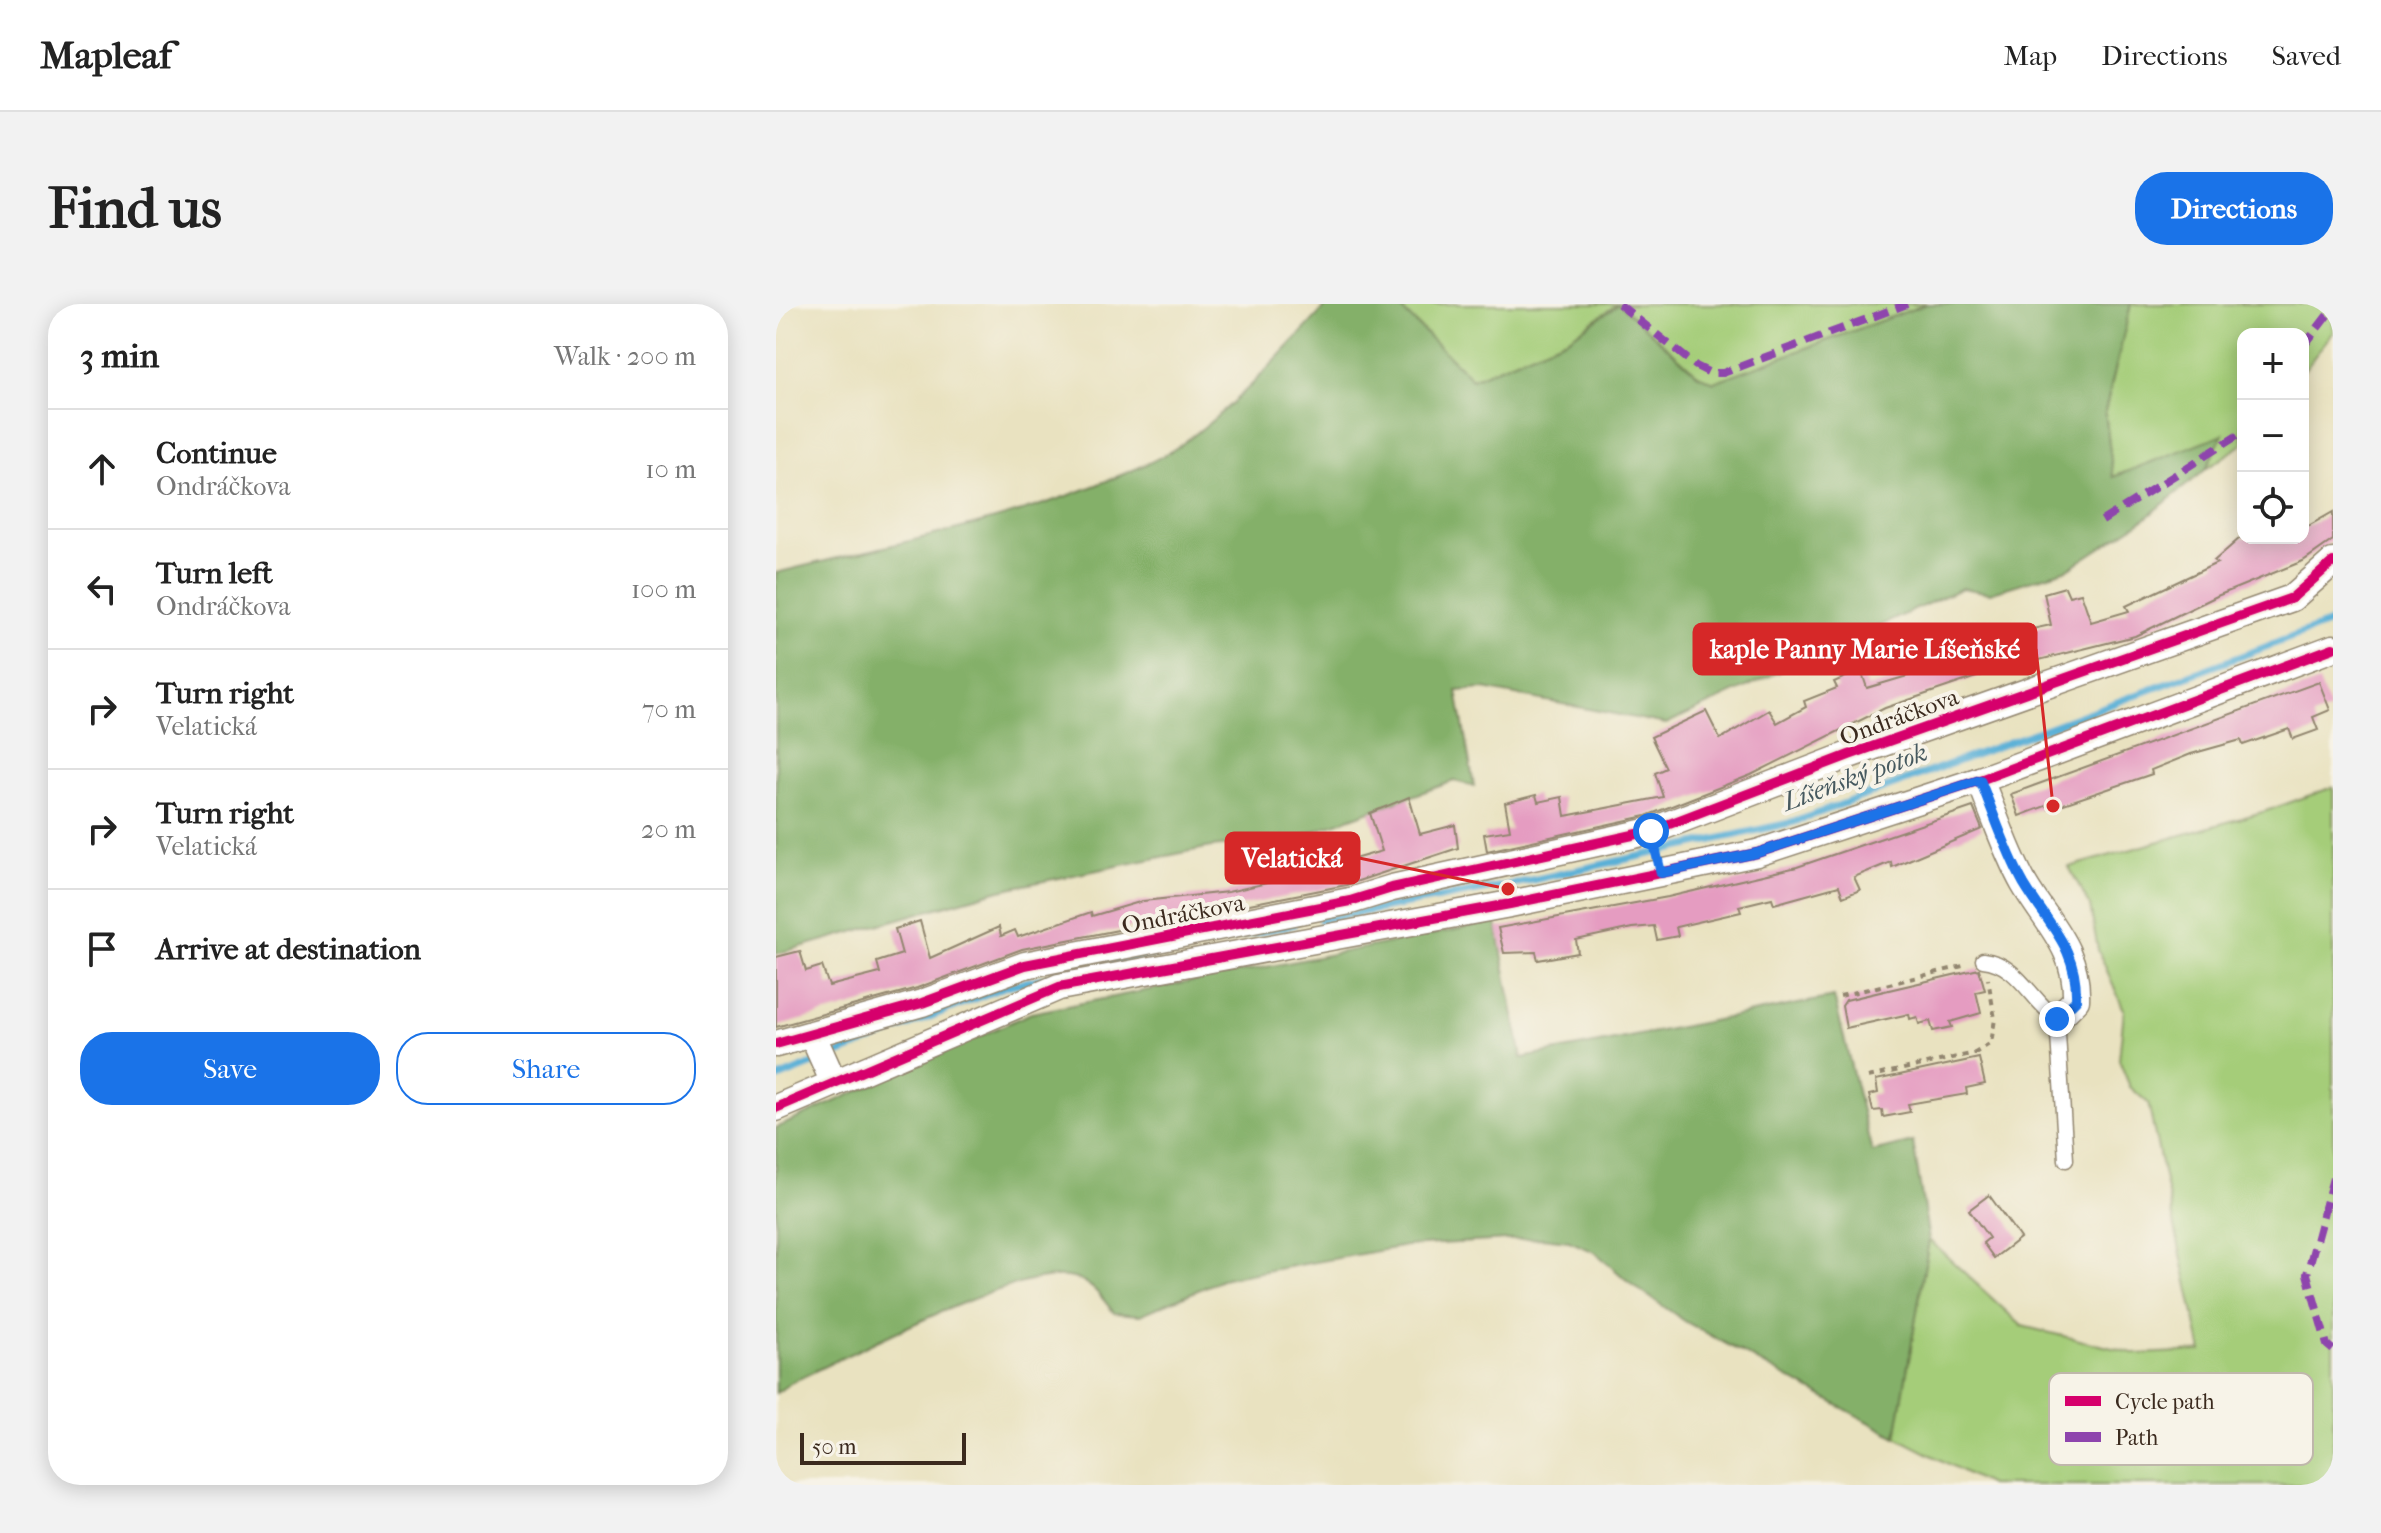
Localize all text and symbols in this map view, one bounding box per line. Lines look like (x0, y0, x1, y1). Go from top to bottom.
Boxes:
text: Mapleaf (40, 33, 172, 78)
text: Map (2004, 39, 2057, 72)
text: Directions (2101, 39, 2228, 72)
text: Saved (2272, 39, 2341, 72)
button: Directions (2135, 172, 2333, 245)
text: Find us (48, 176, 222, 241)
map controls (2237, 328, 2309, 544)
button: + (2237, 328, 2309, 400)
text: 3 min (80, 336, 159, 376)
text: Walk · 200 m (554, 341, 696, 372)
button: − (2237, 400, 2309, 472)
text: Continue (156, 436, 277, 471)
icon: ahead (80, 447, 124, 491)
text: 10 m (645, 454, 696, 485)
text: Ondráčkova (156, 471, 291, 502)
button: locate (2237, 472, 2309, 544)
text: Turn left (156, 556, 273, 591)
icon: left (80, 567, 124, 611)
text: 100 m (631, 574, 696, 605)
text: Ondráčkova (156, 591, 291, 622)
callout: kaple Panny Marie Líšeňské (1694, 624, 2036, 674)
text: kaple Panny Marie Líšeňské (1709, 634, 2020, 665)
text: Turn right (156, 676, 294, 711)
street label: Ondráčkova (1836, 682, 1963, 751)
icon: right (80, 687, 124, 731)
text: 70 m (642, 694, 696, 725)
text: Velatická (156, 711, 257, 742)
water label: Líšeňský potok (1777, 737, 1931, 818)
text: Turn right (156, 796, 294, 831)
icon: right (80, 807, 124, 851)
route start (1633, 813, 1669, 849)
text: 20 m (641, 814, 696, 845)
text: Velatická (156, 831, 257, 862)
callout: Velatická (1226, 833, 1359, 883)
text: Velatická (1241, 843, 1343, 874)
street label: Ondráčkova (1119, 888, 1248, 940)
icon: arrive (80, 927, 124, 971)
text: Arrive at destination (156, 932, 421, 967)
route end (2039, 1001, 2075, 1037)
button: Save (80, 1032, 380, 1105)
button: Share (396, 1032, 696, 1105)
legend (2049, 1373, 2313, 1465)
text: Cycle path (2115, 1389, 2215, 1415)
text: Path (2115, 1425, 2159, 1451)
scale bar (800, 1429, 966, 1465)
text: 50 m (812, 1434, 857, 1460)

